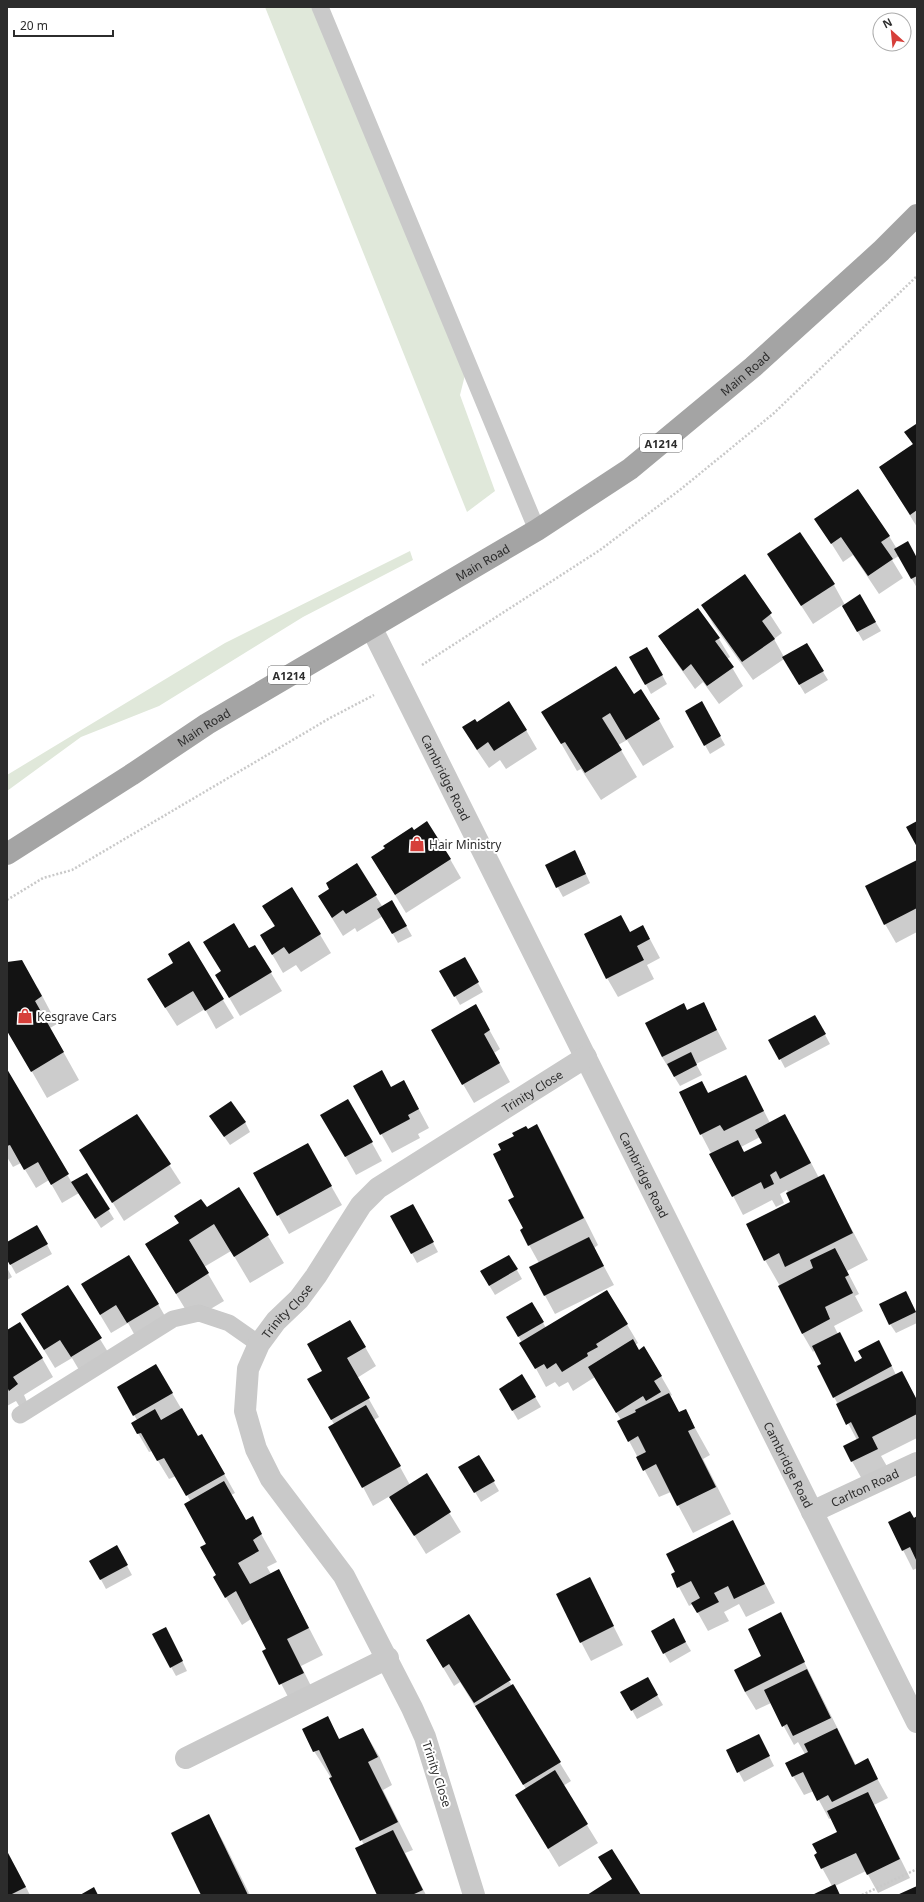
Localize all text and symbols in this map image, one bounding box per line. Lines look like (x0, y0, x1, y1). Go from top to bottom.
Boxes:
scale bar (14, 12, 113, 38)
north arrow (872, 12, 912, 52)
text: N (880, 14, 895, 31)
text: 20 m (20, 17, 48, 34)
street label: Main Road (716, 347, 773, 399)
road number: A1214 (640, 434, 682, 452)
street label: Main Road (452, 540, 513, 585)
road number: A1214 (268, 666, 310, 684)
street label: Main Road (174, 704, 233, 750)
street label: Cambridge Road (417, 731, 475, 823)
shop icon: Hair Ministry (408, 835, 426, 853)
place label: Hair Ministry (429, 836, 502, 853)
shop icon: Kesgrave Cars (16, 1007, 34, 1025)
place label: Kesgrave Cars (37, 1008, 117, 1025)
street label: Trinity Close (499, 1065, 566, 1116)
street label: Cambridge Road (615, 1129, 673, 1221)
street label: Trinity Close (258, 1280, 316, 1342)
street label: Cambridge Road (760, 1419, 817, 1511)
street label: Carlton Road (828, 1464, 901, 1511)
street label: Trinity Close (418, 1739, 456, 1809)

